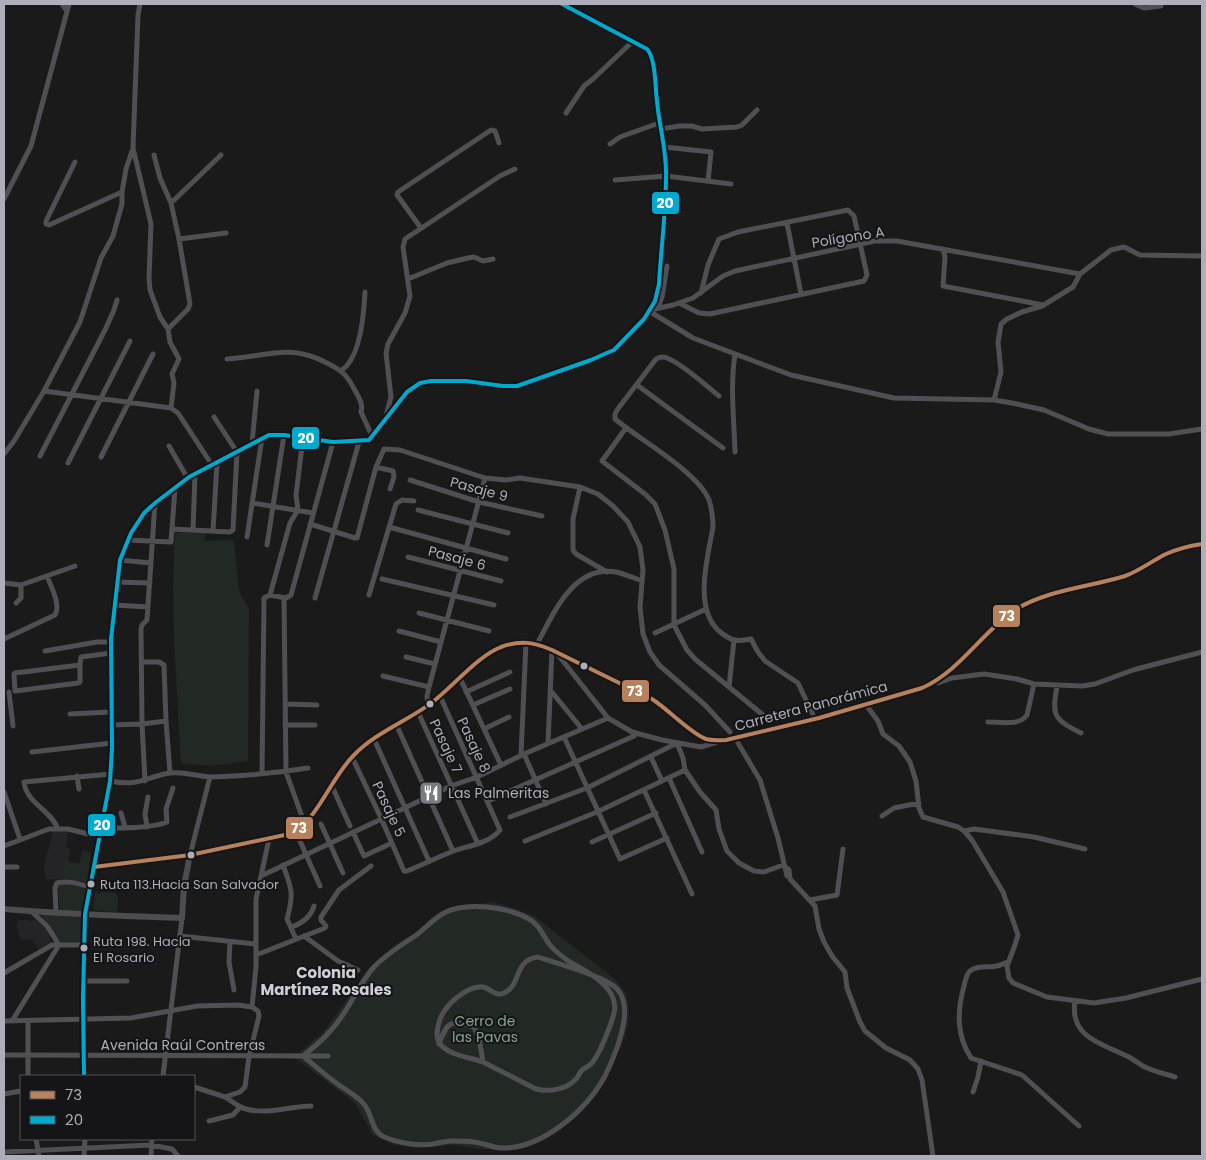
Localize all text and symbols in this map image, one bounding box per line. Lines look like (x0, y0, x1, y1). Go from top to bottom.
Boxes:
line badge: 20 (651, 191, 680, 215)
text: 20 (656, 193, 674, 213)
street label: Polígono A (810, 221, 886, 253)
line badge: 20 (291, 426, 320, 450)
text: 20 (297, 428, 315, 448)
street label: Pasaje 9 (448, 472, 510, 506)
street label: Pasaje 6 (426, 541, 488, 575)
line badge: 73 (992, 604, 1021, 628)
text: 73 (999, 606, 1015, 626)
unlabelled marker (579, 661, 589, 671)
street label: Carretera Panorámica (732, 676, 890, 736)
line badge: 73 (621, 679, 650, 703)
text: 73 (627, 681, 643, 701)
unlabelled marker (425, 699, 435, 709)
street label: Pasaje 8 (452, 714, 496, 776)
street label: Pasaje 7 (425, 716, 467, 777)
street label: Pasaje 5 (367, 778, 411, 840)
restaurant icon: Las Palmeritas (418, 780, 444, 806)
place label: Las Palmeritas (448, 783, 549, 803)
line badge: 20 (87, 813, 116, 837)
text: 20 (93, 815, 111, 835)
line badge: 73 (285, 816, 314, 840)
text: 73 (291, 818, 307, 838)
unlabelled marker (186, 850, 196, 860)
place label: Ruta 113.Hacia San Salvador (100, 875, 279, 894)
marker: Ruta 113.Hacia San Salvador (86, 879, 96, 889)
place label: Ruta 198. Hacia El Rosario (93, 932, 191, 967)
marker: Ruta 198. Hacia El Rosario (79, 943, 89, 953)
district label: Colonia Martínez Rosales (260, 962, 392, 1000)
park label: Cerro de las Pavas (452, 1011, 518, 1047)
street label: Avenida Raúl Contreras (101, 1035, 265, 1055)
legend (20, 1075, 195, 1140)
text: 73 (65, 1084, 82, 1105)
text: 20 (65, 1109, 83, 1130)

